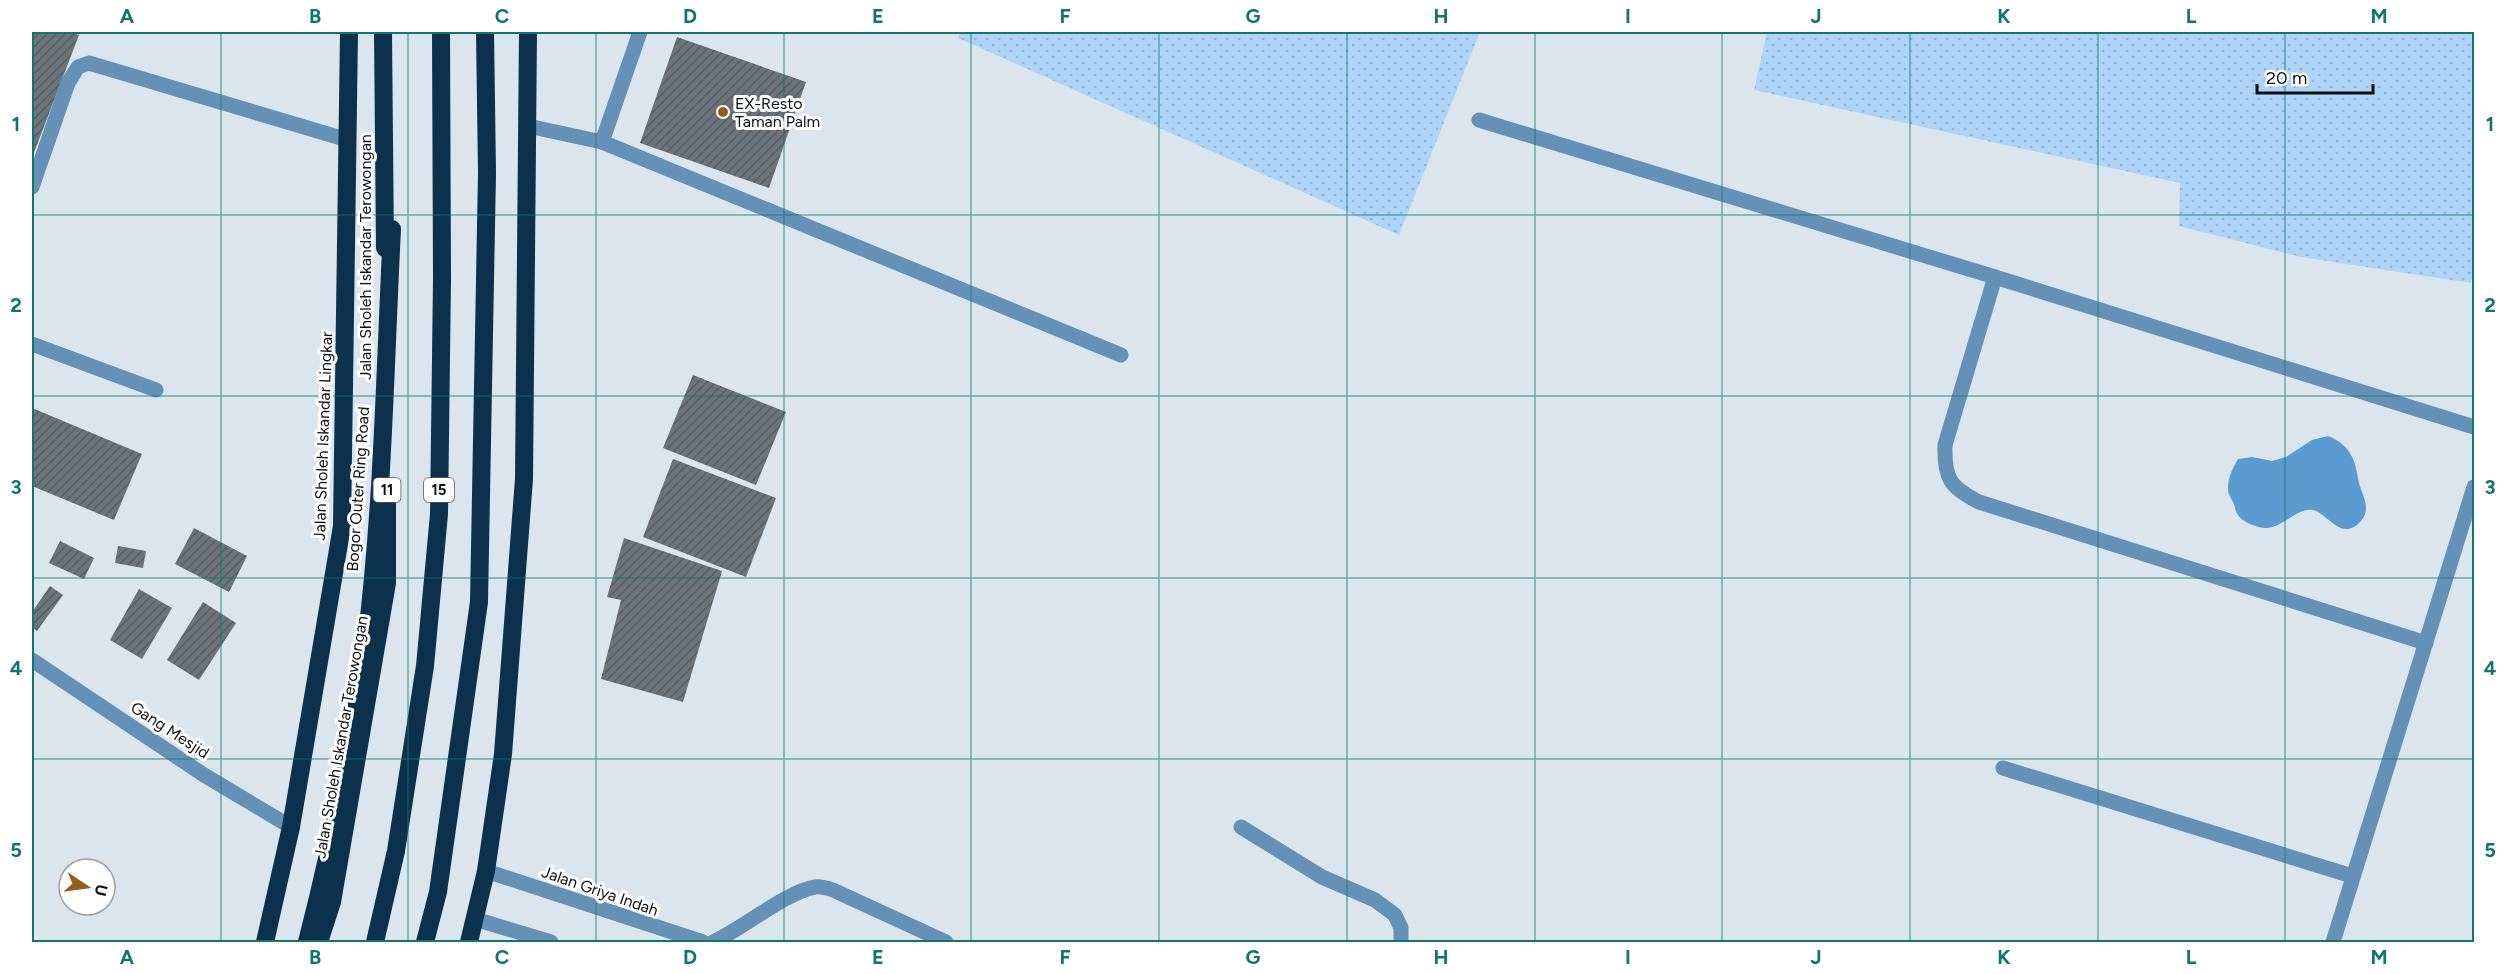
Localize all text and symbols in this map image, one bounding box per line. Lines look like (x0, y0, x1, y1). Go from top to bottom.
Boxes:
text: A (120, 4, 135, 28)
text: B (309, 4, 321, 28)
text: C (495, 4, 509, 28)
text: D (683, 4, 697, 28)
text: E (872, 4, 884, 28)
text: F (1059, 4, 1071, 28)
text: G (1246, 4, 1261, 28)
text: H (1434, 4, 1449, 28)
text: I (1625, 4, 1631, 28)
text: J (1810, 4, 1822, 28)
text: K (1997, 4, 2011, 28)
text: L (2186, 4, 2197, 28)
text: M (2370, 4, 2388, 28)
scale bar (2257, 57, 2372, 95)
text: 20 m (2266, 67, 2307, 89)
place label: EX-Resto Taman Palm (735, 94, 820, 131)
marker: EX-Resto Taman Palm (716, 105, 730, 119)
text: 1 (12, 112, 20, 136)
text: 1 (2486, 112, 2494, 136)
street label: Jalan Sholeh Iskandar Terowongan (356, 134, 375, 380)
text: 2 (10, 293, 22, 317)
text: 2 (2484, 293, 2496, 317)
street label: Jalan Sholeh Iskandar Lingkar (310, 331, 336, 541)
street label: Bogor Outer Ring Road (343, 406, 373, 572)
text: 3 (10, 475, 22, 499)
text: 3 (2484, 475, 2496, 499)
road number: 11 (374, 478, 400, 502)
road number: 15 (424, 478, 454, 502)
street label: Jalan Sholeh Iskandar Terowongan (310, 614, 372, 860)
text: 4 (10, 656, 23, 680)
text: 4 (2484, 656, 2497, 680)
street label: Gang Mesjid (127, 698, 213, 762)
text: 5 (10, 838, 22, 862)
text: 5 (2484, 838, 2496, 862)
north arrow (57, 857, 117, 917)
street label: Jalan Griya Indah (539, 862, 661, 920)
text: U (91, 883, 112, 898)
text: A (120, 945, 135, 969)
text: B (309, 945, 321, 969)
text: C (495, 945, 509, 969)
text: D (683, 945, 697, 969)
text: E (872, 945, 884, 969)
text: F (1059, 945, 1071, 969)
text: G (1246, 945, 1261, 969)
text: H (1434, 945, 1449, 969)
text: I (1625, 945, 1631, 969)
text: J (1810, 945, 1822, 969)
text: K (1997, 945, 2011, 969)
text: L (2186, 945, 2197, 969)
text: M (2370, 945, 2388, 969)

